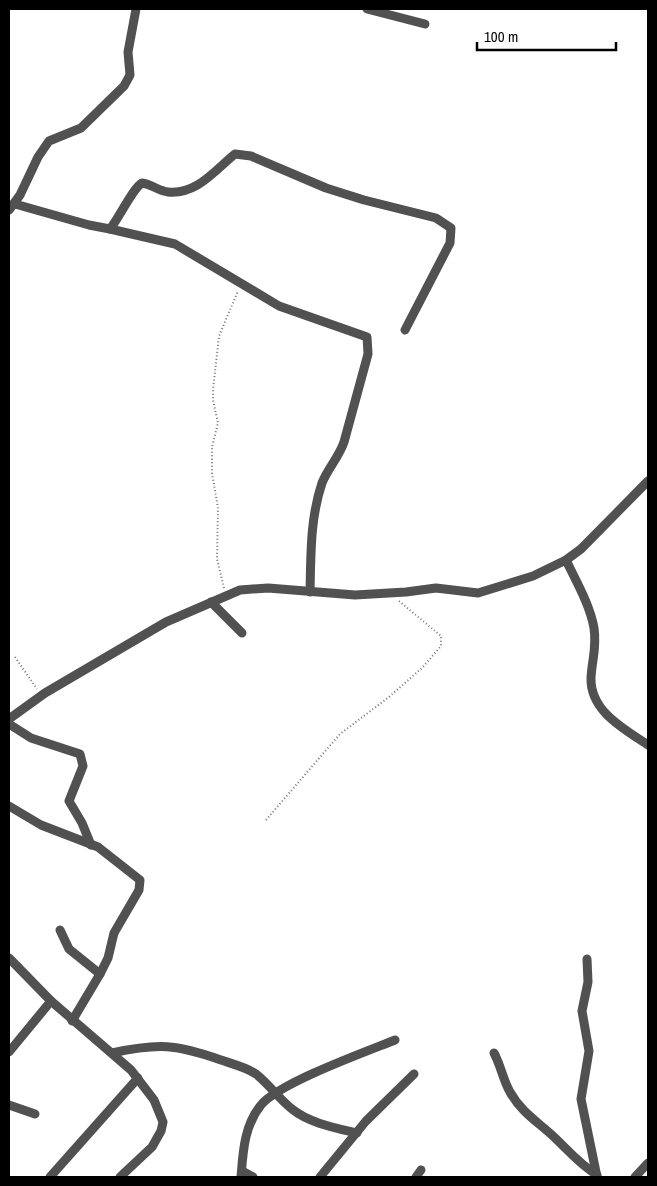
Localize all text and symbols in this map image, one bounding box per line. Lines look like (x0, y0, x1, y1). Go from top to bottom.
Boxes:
scale bar (477, 20, 616, 52)
text: 100 m (484, 26, 518, 47)

